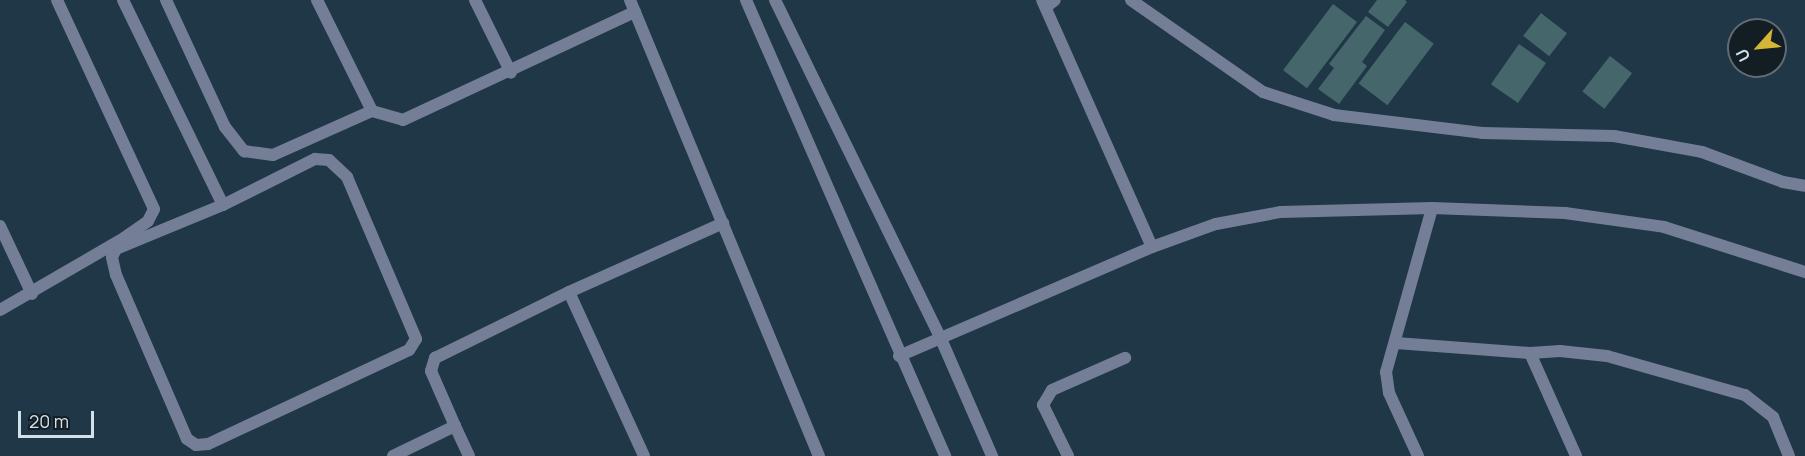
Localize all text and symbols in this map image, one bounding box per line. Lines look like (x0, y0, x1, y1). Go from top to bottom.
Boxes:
north arrow (1727, 18, 1787, 78)
text: U (1730, 45, 1755, 65)
scale bar (21, 399, 98, 437)
text: 20 m (29, 409, 69, 433)

